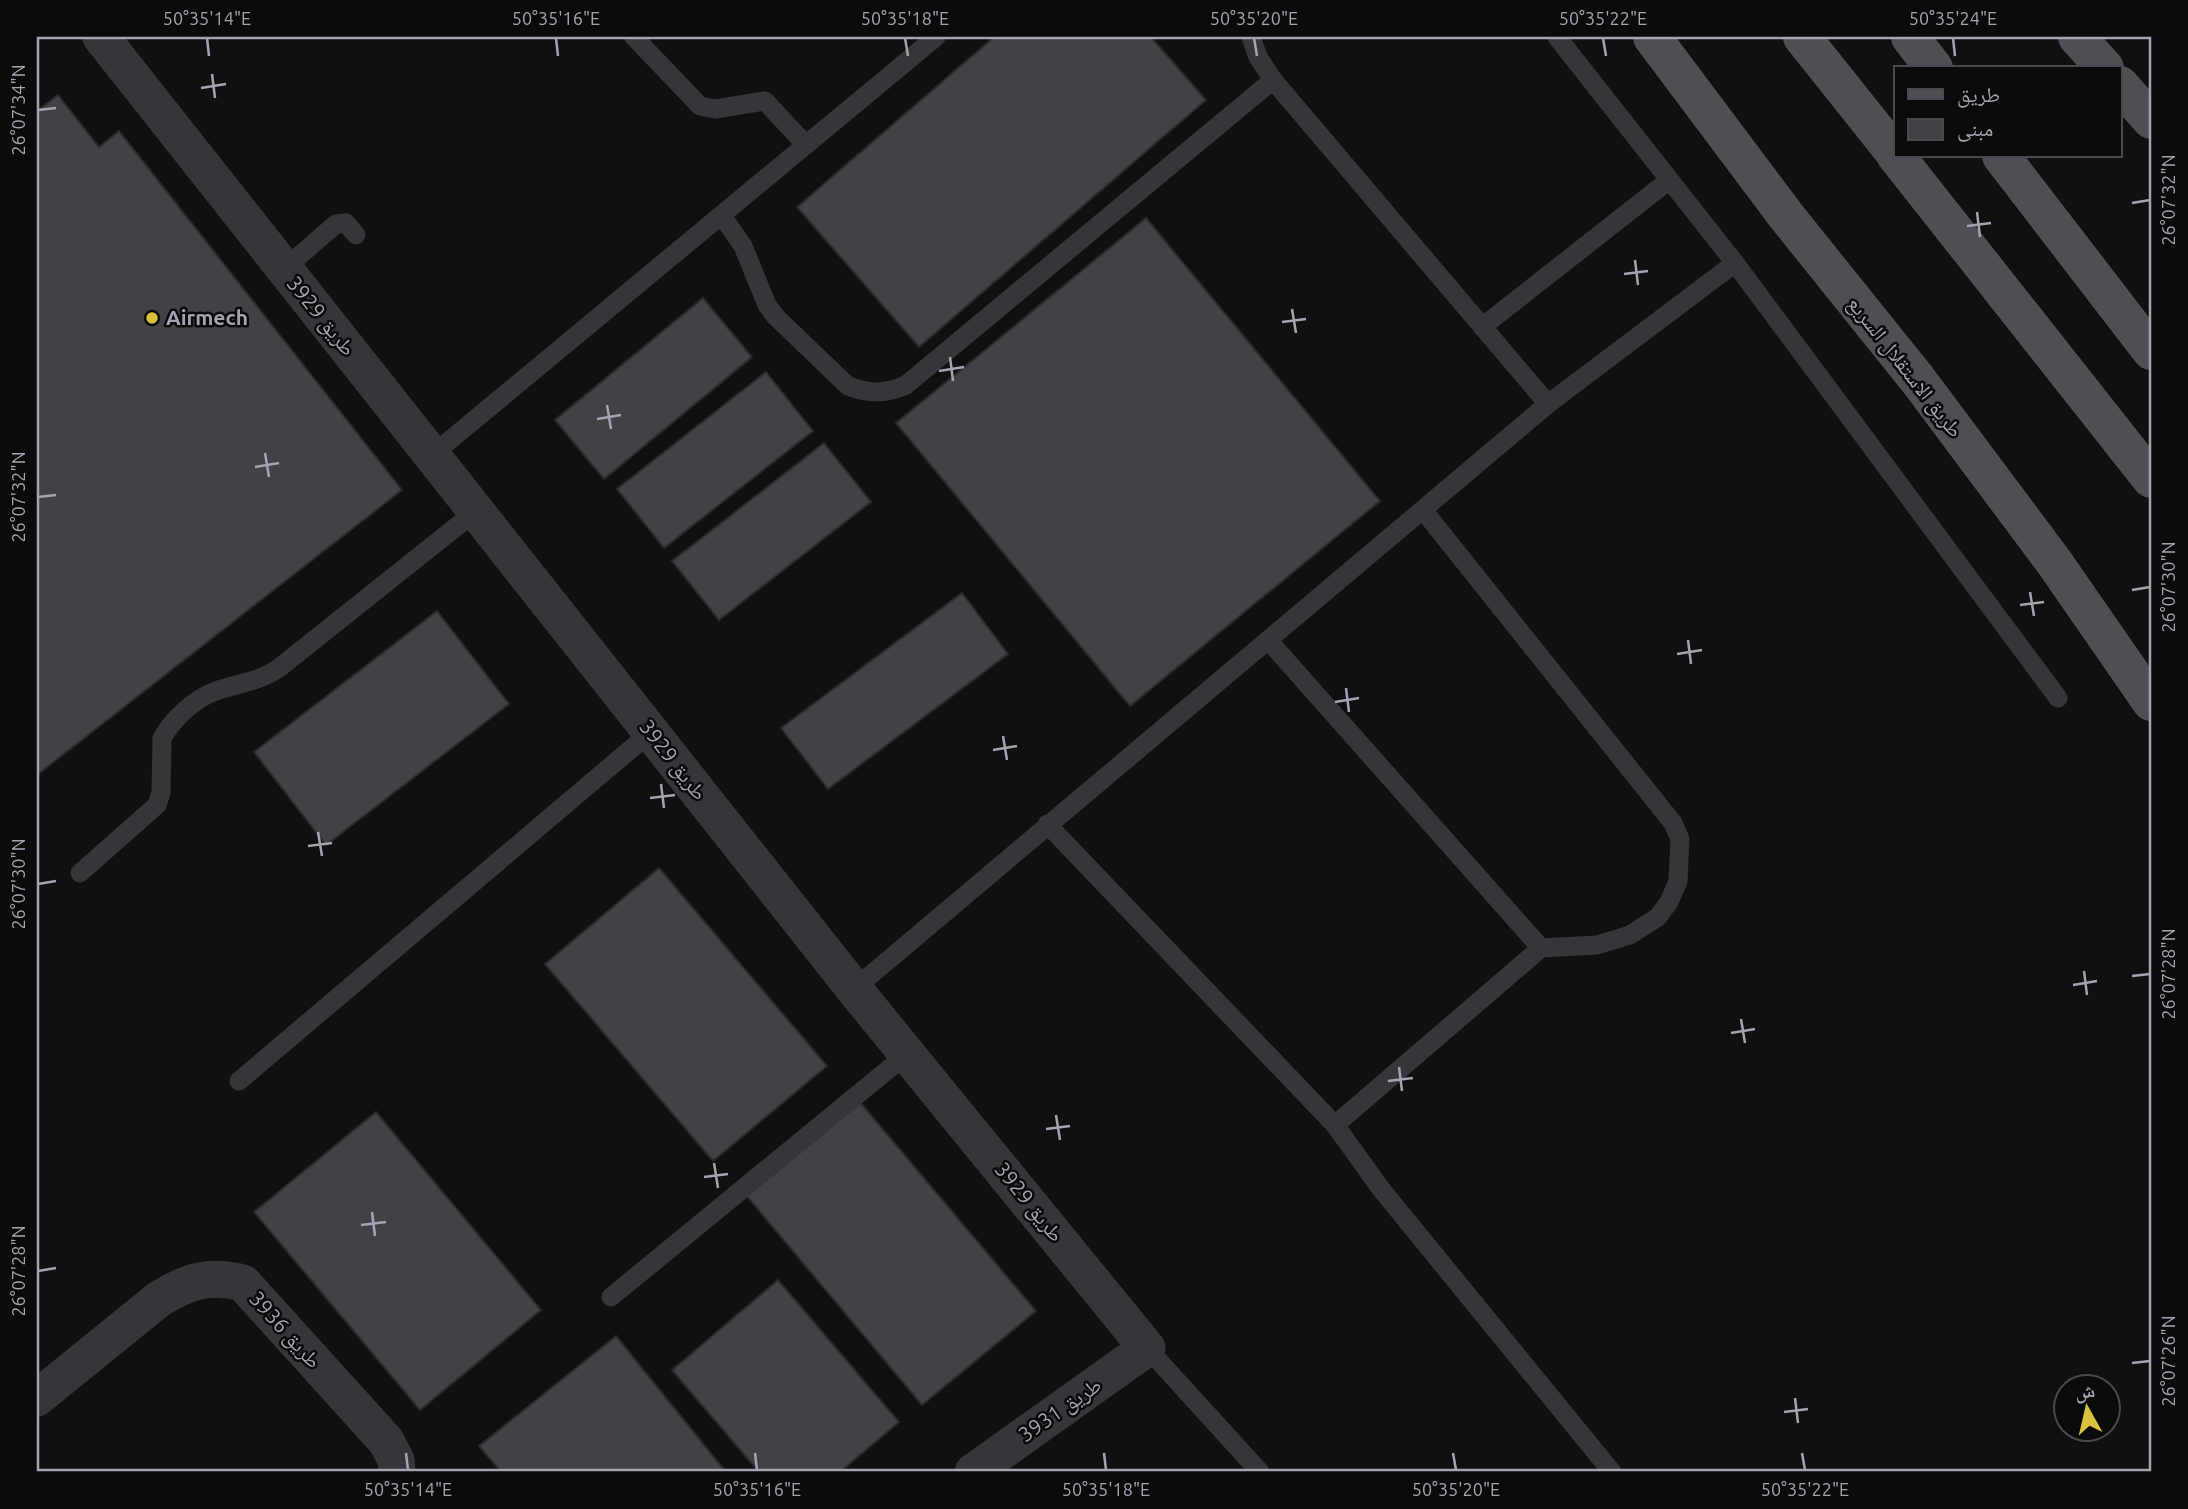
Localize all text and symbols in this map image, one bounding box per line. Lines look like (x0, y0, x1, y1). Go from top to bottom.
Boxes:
text: 50°35'14"E (163, 8, 251, 28)
text: 50°35'16"E (512, 8, 600, 28)
text: 50°35'18"E (861, 8, 949, 28)
text: 50°35'20"E (1210, 8, 1298, 28)
text: 50°35'22"E (1559, 8, 1647, 28)
text: 50°35'24"E (1909, 8, 1997, 28)
text: 26°07'34"N (8, 64, 28, 156)
legend (1894, 66, 2122, 158)
text: طريق (1957, 82, 2000, 108)
text: مبنى (1957, 116, 1993, 142)
text: 26°07'32"N (2158, 154, 2178, 246)
street label: طريق 3929 (281, 271, 361, 361)
street label: طريق الاستقلال السريع (1842, 291, 1968, 443)
place label: Airmech (166, 305, 248, 329)
marker: Airmech (144, 310, 160, 326)
text: 26°07'32"N (8, 451, 28, 543)
text: 26°07'30"N (2158, 541, 2178, 633)
street label: طريق 3929 (633, 714, 713, 806)
text: 26°07'30"N (8, 838, 28, 930)
text: 26°07'28"N (2158, 928, 2178, 1020)
street label: طريق 3929 (989, 1157, 1069, 1247)
text: 26°07'28"N (8, 1225, 28, 1317)
street label: طريق 3936 (243, 1286, 327, 1374)
text: 26°07'26"N (2158, 1315, 2178, 1407)
street label: طريق 3931 (1014, 1372, 1106, 1448)
north arrow (2052, 1372, 2122, 1442)
text: ش (2073, 1379, 2096, 1404)
text: 50°35'14"E (364, 1479, 452, 1499)
text: 50°35'16"E (713, 1479, 801, 1499)
text: 50°35'18"E (1062, 1479, 1150, 1499)
text: 50°35'20"E (1412, 1479, 1500, 1499)
text: 50°35'22"E (1761, 1479, 1849, 1499)

